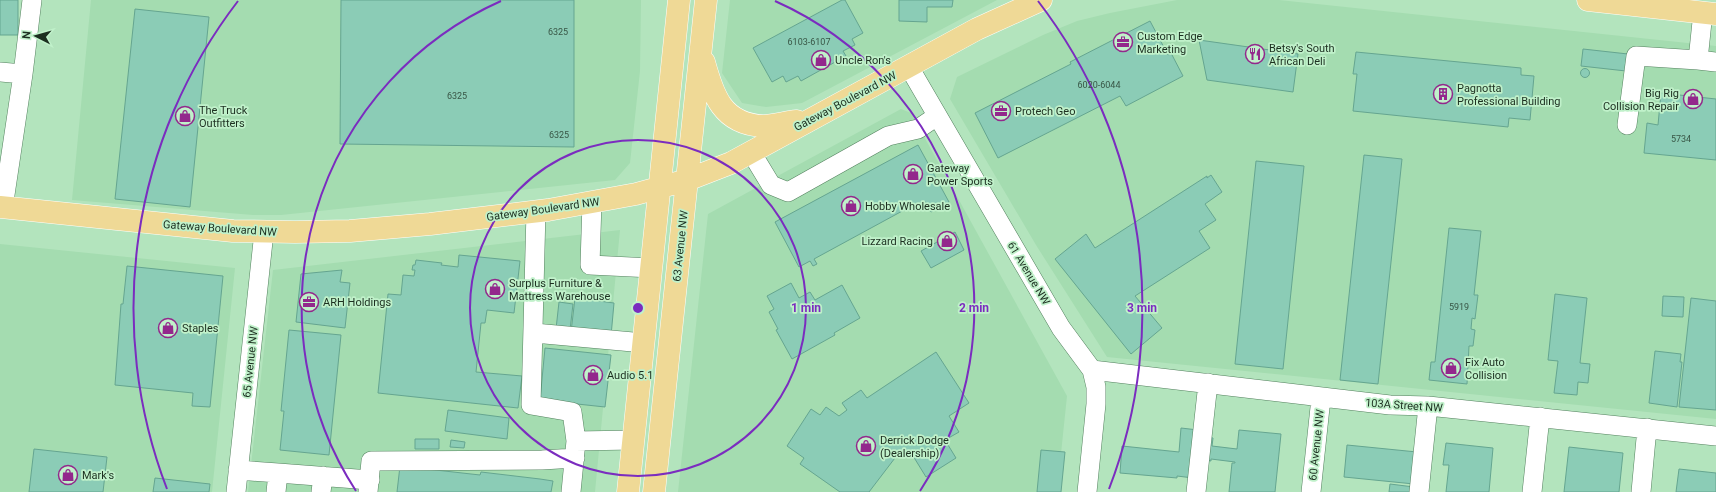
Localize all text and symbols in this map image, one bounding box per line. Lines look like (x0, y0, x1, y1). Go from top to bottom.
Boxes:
north arrow (16, 16, 56, 56)
house number: 6325 (548, 27, 568, 37)
text: N (20, 30, 33, 40)
place label: Custom Edge Marketing (1137, 30, 1203, 56)
office icon: Custom Edge Marketing (1112, 31, 1134, 53)
house number: 6103-6107 (788, 37, 830, 47)
place label: Betsy's South African Deli (1269, 42, 1335, 68)
restaurant icon: Betsy's South African Deli (1244, 43, 1266, 65)
shop icon: Uncle Ron's (810, 49, 832, 71)
place label: Uncle Ron's (835, 54, 891, 67)
street label: Gateway Boulevard NW (792, 69, 899, 134)
house number: 6020-6044 (1078, 80, 1120, 90)
place label: Pagnotta Professional Building (1457, 82, 1561, 108)
building icon: Pagnotta Professional Building (1432, 83, 1454, 105)
place label: Big Rig Collision Repair (1603, 87, 1679, 113)
shop icon: Big Rig Collision Repair (1682, 88, 1704, 110)
house number: 6325 (447, 91, 467, 101)
office icon: Protech Geo (990, 100, 1012, 122)
place label: The Truck Outfitters (199, 104, 248, 130)
shop icon: The Truck Outfitters (174, 105, 196, 127)
place label: Protech Geo (1015, 105, 1075, 118)
house number: 6325 (549, 130, 569, 140)
house number: 5734 (1671, 134, 1691, 144)
place label: Gateway Power Sports (927, 162, 993, 188)
shop icon: Gateway Power Sports (902, 163, 924, 185)
street label: Gateway Boulevard NW (486, 195, 601, 224)
shop icon: Hobby Wholesale (840, 195, 862, 217)
place label: Hobby Wholesale (865, 200, 950, 213)
street label: 63 Avenue NW (670, 210, 691, 282)
street label: Gateway Boulevard NW (163, 218, 278, 239)
shop icon: Lizzard Racing (936, 230, 958, 252)
place label: Lizzard Racing (862, 235, 933, 248)
street label: 61 Avenue NW (1005, 239, 1053, 307)
place label: Surplus Furniture & Mattress Warehouse (509, 277, 610, 303)
shop icon: Surplus Furniture & Mattress Warehouse (484, 278, 506, 300)
office icon: ARH Holdings (298, 291, 320, 313)
place label: ARH Holdings (323, 296, 391, 309)
centre of rings (631, 301, 645, 315)
text: 1 min (791, 301, 821, 315)
text: 2 min (959, 301, 989, 315)
text: 3 min (1127, 301, 1157, 315)
house number: 5919 (1449, 302, 1469, 312)
shop icon: Staples (157, 317, 179, 339)
place label: Staples (182, 322, 219, 335)
street label: 65 Avenue NW (240, 326, 261, 398)
place label: Fix Auto Collision (1465, 356, 1507, 382)
shop icon: Fix Auto Collision (1440, 357, 1462, 379)
shop icon: Audio 5.1 (582, 364, 604, 386)
place label: Audio 5.1 (607, 369, 653, 382)
street label: 103A Street NW (1365, 396, 1443, 415)
street label: 60 Avenue NW (1306, 409, 1327, 481)
place label: Derrick Dodge (Dealership) (880, 434, 949, 460)
shop icon: Derrick Dodge (Dealership) (855, 435, 877, 457)
shop icon: Mark's (57, 464, 79, 486)
place label: Mark's (82, 469, 114, 482)

